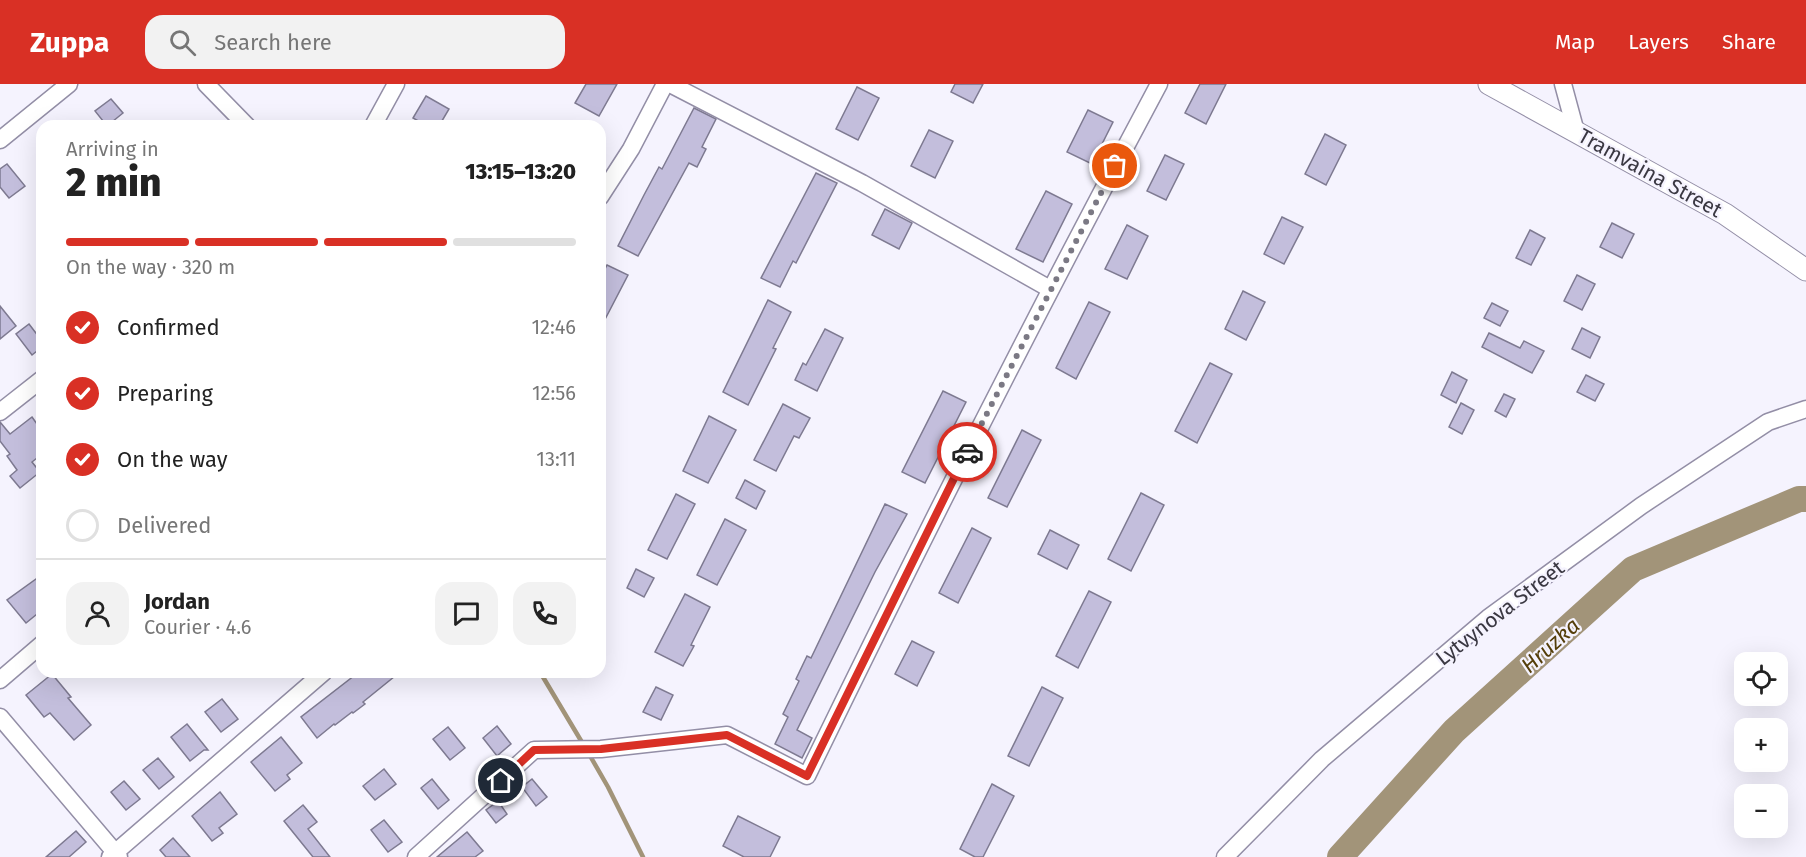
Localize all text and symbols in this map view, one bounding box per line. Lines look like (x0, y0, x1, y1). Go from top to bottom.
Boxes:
search box (145, 15, 565, 69)
text: Zuppa (30, 26, 109, 59)
icon: search (166, 26, 199, 59)
text: Search here (214, 29, 332, 56)
text: Map (1555, 29, 1595, 55)
text: Layers (1628, 29, 1689, 55)
text: Share (1722, 29, 1776, 55)
street label: Tramvaina Street (1574, 123, 1727, 223)
text: Arriving in (66, 137, 159, 161)
pin (1089, 140, 1140, 191)
icon: bag (1098, 149, 1131, 182)
text: 13:15–13:20 (465, 158, 576, 185)
text: 2 min (66, 160, 162, 206)
text: On the way · 320 m (66, 255, 235, 279)
icon: check (66, 311, 99, 344)
text: Confirmed (117, 314, 220, 341)
text: 12:46 (531, 315, 576, 339)
icon: check (66, 377, 99, 410)
text: Preparing (117, 380, 213, 407)
text: 12:56 (532, 381, 576, 405)
courier (937, 422, 997, 482)
icon: car (951, 436, 984, 469)
icon: check (66, 443, 99, 476)
text: On the way (117, 446, 228, 473)
text: 13:11 (536, 447, 576, 471)
text: Delivered (117, 512, 212, 539)
street label: Lytvynova Street (1431, 555, 1570, 671)
button: person (66, 582, 129, 645)
button: chat (435, 582, 498, 645)
button: phone (513, 582, 576, 645)
text: Jordan (144, 588, 210, 615)
water label: Hruzka (1515, 612, 1585, 679)
text: Courier · 4.6 (144, 615, 251, 639)
map controls (1734, 652, 1788, 838)
button: locate (1734, 652, 1788, 706)
button: + (1734, 718, 1788, 772)
pin (475, 755, 526, 806)
icon: home (484, 764, 517, 797)
button: − (1734, 784, 1788, 838)

